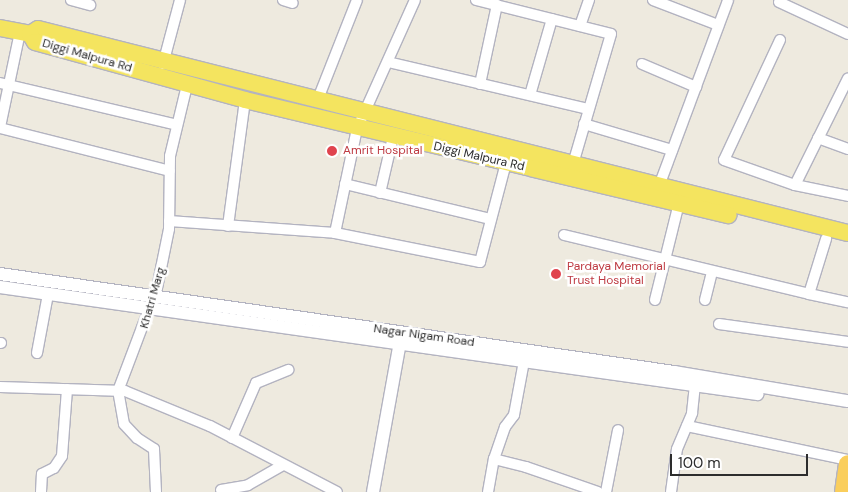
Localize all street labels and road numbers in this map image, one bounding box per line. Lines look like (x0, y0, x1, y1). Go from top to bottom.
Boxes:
street label: Diggi Malpura Rd (40, 36, 134, 76)
street label: Diggi Malpura Rd (432, 140, 526, 174)
street label: Khatri Marg (137, 266, 169, 330)
street label: Nagar Nigam Road (373, 322, 475, 350)

